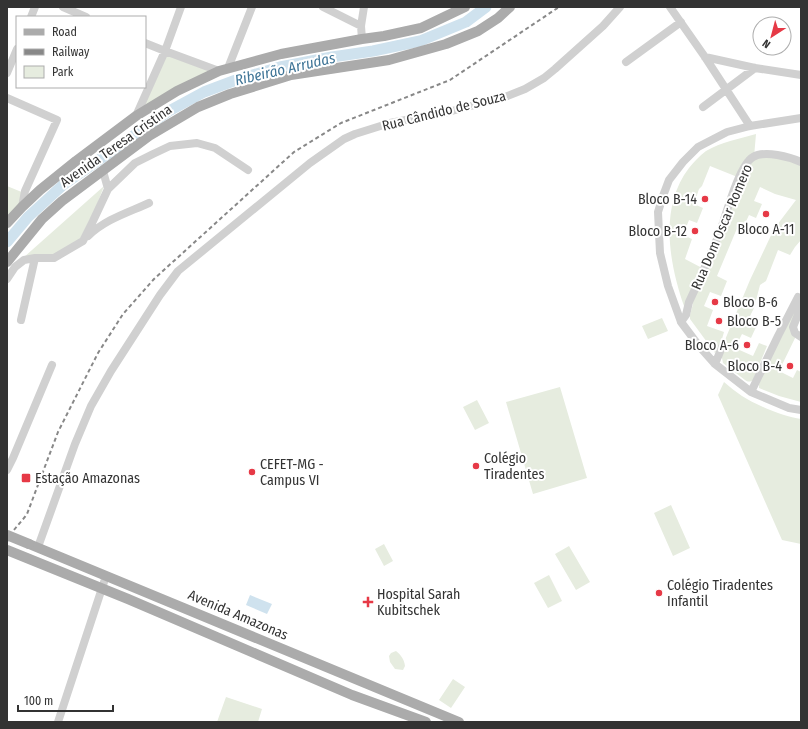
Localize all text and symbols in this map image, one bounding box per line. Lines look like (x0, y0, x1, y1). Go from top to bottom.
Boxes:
legend (16, 16, 146, 88)
north arrow (752, 16, 792, 56)
text: Road (52, 25, 77, 39)
text: N (760, 36, 773, 51)
text: Railway (52, 45, 90, 59)
water label: Ribeirão Arrudas (233, 49, 338, 89)
text: Park (52, 65, 74, 79)
street label: Rua Cândido de Souza (380, 87, 508, 135)
street label: Avenida Teresa Cristina (57, 101, 175, 191)
street label: Rua Dom Oscar Romero (688, 162, 756, 292)
place label: Bloco B-14 (638, 191, 697, 208)
marker: Bloco B-14 (700, 194, 710, 204)
marker: Bloco A-11 (761, 209, 771, 219)
place label: Bloco A-11 (737, 221, 795, 238)
place label: Bloco B-12 (628, 223, 687, 240)
marker: Bloco B-12 (690, 226, 700, 236)
place label: Bloco B-6 (723, 294, 778, 311)
marker: Bloco B-6 (710, 297, 720, 307)
place label: Bloco B-5 (727, 313, 781, 330)
marker: Bloco B-5 (714, 316, 724, 326)
place label: Bloco A-6 (685, 337, 739, 354)
marker: Bloco A-6 (742, 340, 752, 350)
place label: Bloco B-4 (728, 358, 782, 375)
marker: Bloco B-4 (785, 361, 795, 371)
place label: Colégio Tiradentes (484, 450, 544, 483)
place label: CEFET-MG - Campus VI (260, 456, 324, 489)
marker: Colégio Tiradentes (471, 461, 481, 471)
marker: CEFET-MG - Campus VI (247, 467, 257, 477)
place label: Estação Amazonas (35, 470, 140, 487)
marker: Estação Amazonas (20, 472, 32, 484)
place label: Colégio Tiradentes Infantil (667, 577, 773, 610)
street label: Avenida Amazonas (185, 586, 291, 644)
place label: Hospital Sarah Kubitschek (377, 586, 460, 619)
marker: Colégio Tiradentes Infantil (654, 588, 664, 598)
marker: Hospital Sarah Kubitschek (362, 596, 374, 608)
scale bar (18, 687, 113, 713)
text: 100 m (24, 694, 53, 708)

